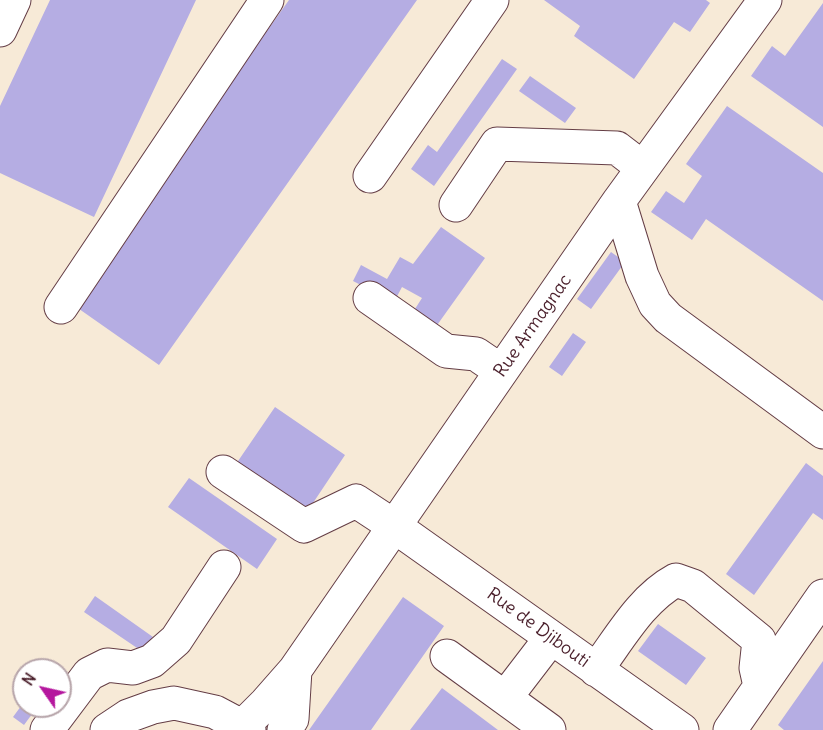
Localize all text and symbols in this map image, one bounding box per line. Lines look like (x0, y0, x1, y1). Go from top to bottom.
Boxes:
street label: Rue Armagnac (490, 270, 576, 382)
street label: Rue de Djibouti (482, 583, 594, 673)
north arrow (12, 658, 72, 718)
text: N (17, 669, 40, 689)

